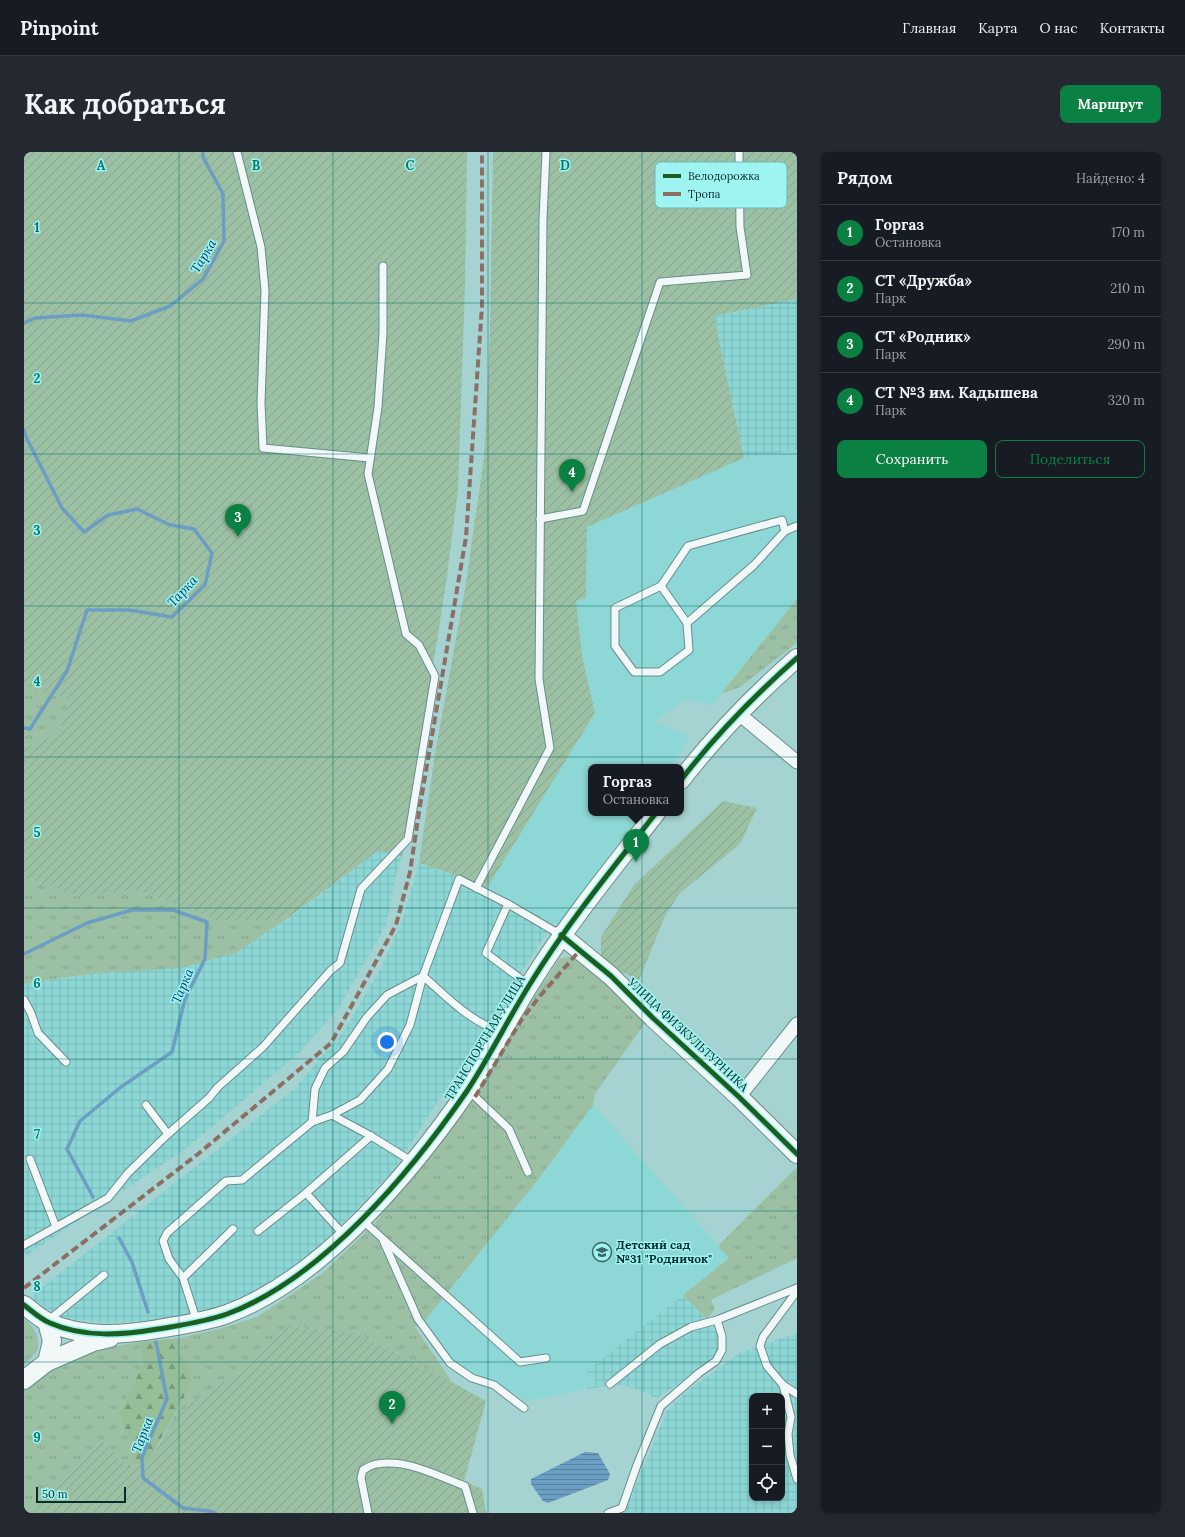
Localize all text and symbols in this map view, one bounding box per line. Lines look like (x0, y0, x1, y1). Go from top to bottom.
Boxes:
text: Pinpoint (20, 16, 99, 40)
text: Главная (902, 19, 956, 37)
text: Карта (978, 19, 1018, 37)
text: О нас (1040, 19, 1078, 37)
text: Контакты (1100, 19, 1165, 37)
button: Маршрут (1060, 85, 1161, 123)
text: Как добраться (24, 86, 226, 122)
text: A (97, 157, 106, 174)
text: B (252, 157, 261, 174)
text: C (406, 157, 415, 174)
text: D (560, 157, 570, 174)
legend (655, 162, 787, 208)
text: Рядом (837, 167, 893, 189)
text: Велодорожка (688, 169, 760, 183)
text: Найдено: 4 (1076, 170, 1145, 187)
text: Тропа (688, 187, 721, 201)
text: Горгаз (875, 215, 924, 234)
text: 1 (34, 219, 40, 236)
text: 1 (847, 224, 853, 241)
text: 170 m (1111, 224, 1145, 241)
text: Остановка (875, 234, 941, 251)
water label: Тарка (187, 235, 221, 276)
text: СТ «Дружба» (875, 271, 972, 290)
text: 2 (847, 280, 853, 297)
text: 210 m (1110, 280, 1145, 297)
text: Парк (875, 290, 906, 307)
text: СТ «Родник» (875, 327, 971, 346)
text: 3 (846, 336, 854, 353)
text: 290 m (1107, 336, 1145, 353)
text: Парк (875, 346, 906, 363)
text: 2 (34, 370, 41, 387)
text: СТ №3 им. Кадышева (875, 383, 1038, 402)
text: 4 (846, 392, 854, 409)
text: 320 m (1108, 392, 1145, 409)
text: Парк (875, 402, 906, 419)
button: Сохранить (837, 440, 987, 478)
button: Поделиться (995, 440, 1145, 478)
pin: 4 (559, 459, 585, 492)
pin: 3 (225, 504, 251, 537)
text: 3 (33, 522, 41, 539)
water label: Тарка (164, 572, 202, 611)
text: 4 (33, 673, 41, 690)
popup (588, 764, 684, 816)
text: Горгаз (603, 772, 652, 791)
text: Остановка (603, 791, 669, 808)
text: 5 (33, 824, 41, 841)
pin: 1 (623, 829, 649, 862)
water label: Тарка (167, 965, 198, 1006)
street label: ТРАНСПОРТНАЯ УЛИЦА (441, 972, 528, 1103)
street label: УЛИЦА ФИЗКУЛЬТУРНИКА (624, 974, 752, 1095)
text: 6 (33, 975, 41, 992)
your location (377, 1032, 397, 1052)
text: 7 (34, 1126, 40, 1143)
place label: Детский сад №31 "Родничок" (616, 1237, 712, 1266)
school or university icon: Детский сад №31 "Родничок" (591, 1241, 613, 1263)
text: 8 (33, 1278, 41, 1295)
pin: 2 (379, 1391, 405, 1424)
map controls (749, 1393, 785, 1501)
button: + (749, 1393, 785, 1429)
water label: Тарка (128, 1414, 157, 1455)
text: 9 (33, 1429, 41, 1446)
button: − (749, 1429, 785, 1465)
button: locate (749, 1465, 785, 1501)
scale bar (36, 1485, 126, 1504)
text: 50 m (42, 1487, 68, 1501)

